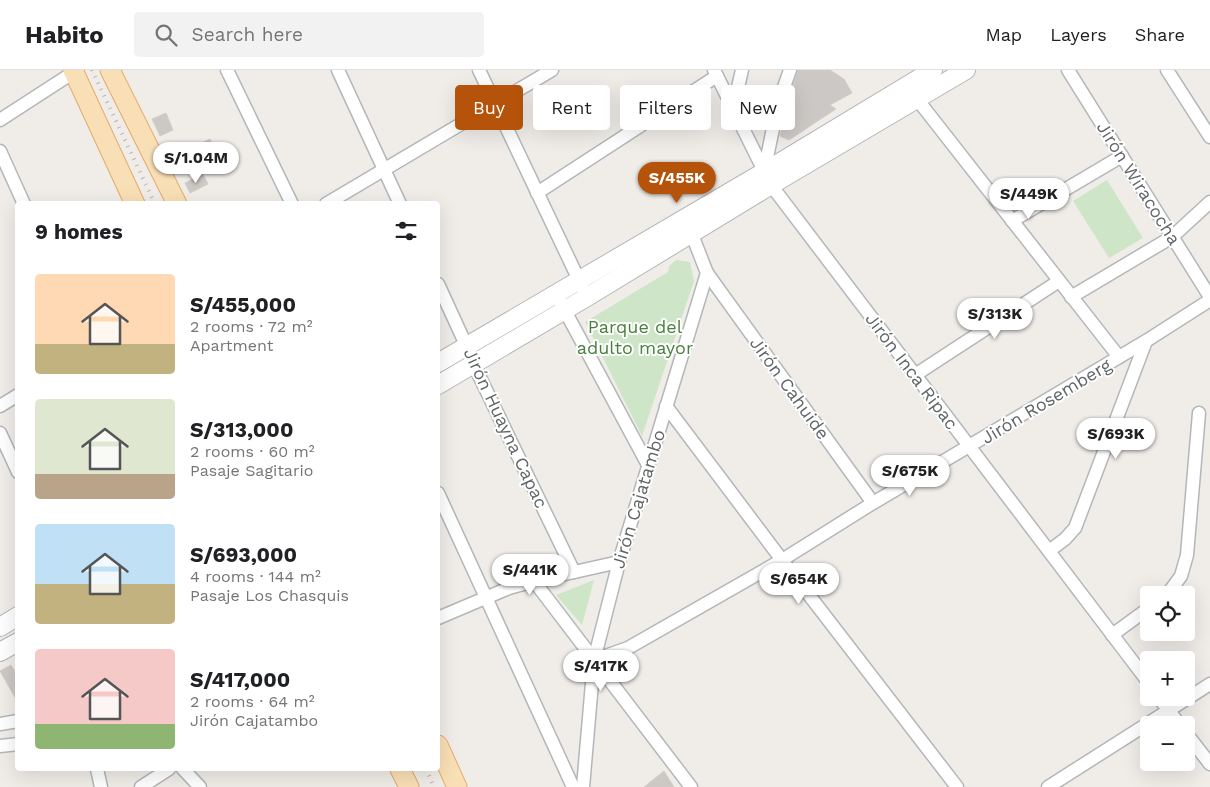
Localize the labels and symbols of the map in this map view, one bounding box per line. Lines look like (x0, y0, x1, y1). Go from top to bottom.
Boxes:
street label: Jirón Wiracocha (1093, 118, 1185, 248)
pin: S/1.04M (150, 142, 242, 184)
pin: S/455K (636, 162, 718, 204)
pin: S/449K (988, 178, 1070, 220)
pin: S/313K (954, 298, 1036, 340)
street label: Jirón Inca Ripac (861, 309, 963, 433)
park label: Parque del adulto mayor (577, 316, 693, 358)
street label: Jirón Cahuide (746, 333, 834, 443)
street label: Jirón Huayna Capac (460, 345, 552, 511)
street label: Jirón Rosemberg (977, 354, 1115, 448)
pin: S/693K (1075, 418, 1157, 460)
street label: Jirón Cajatambo (607, 427, 669, 571)
pin: S/675K (869, 454, 951, 497)
pin: S/441K (489, 554, 571, 596)
pin: S/654K (758, 562, 840, 605)
pin: S/417K (560, 650, 642, 692)

